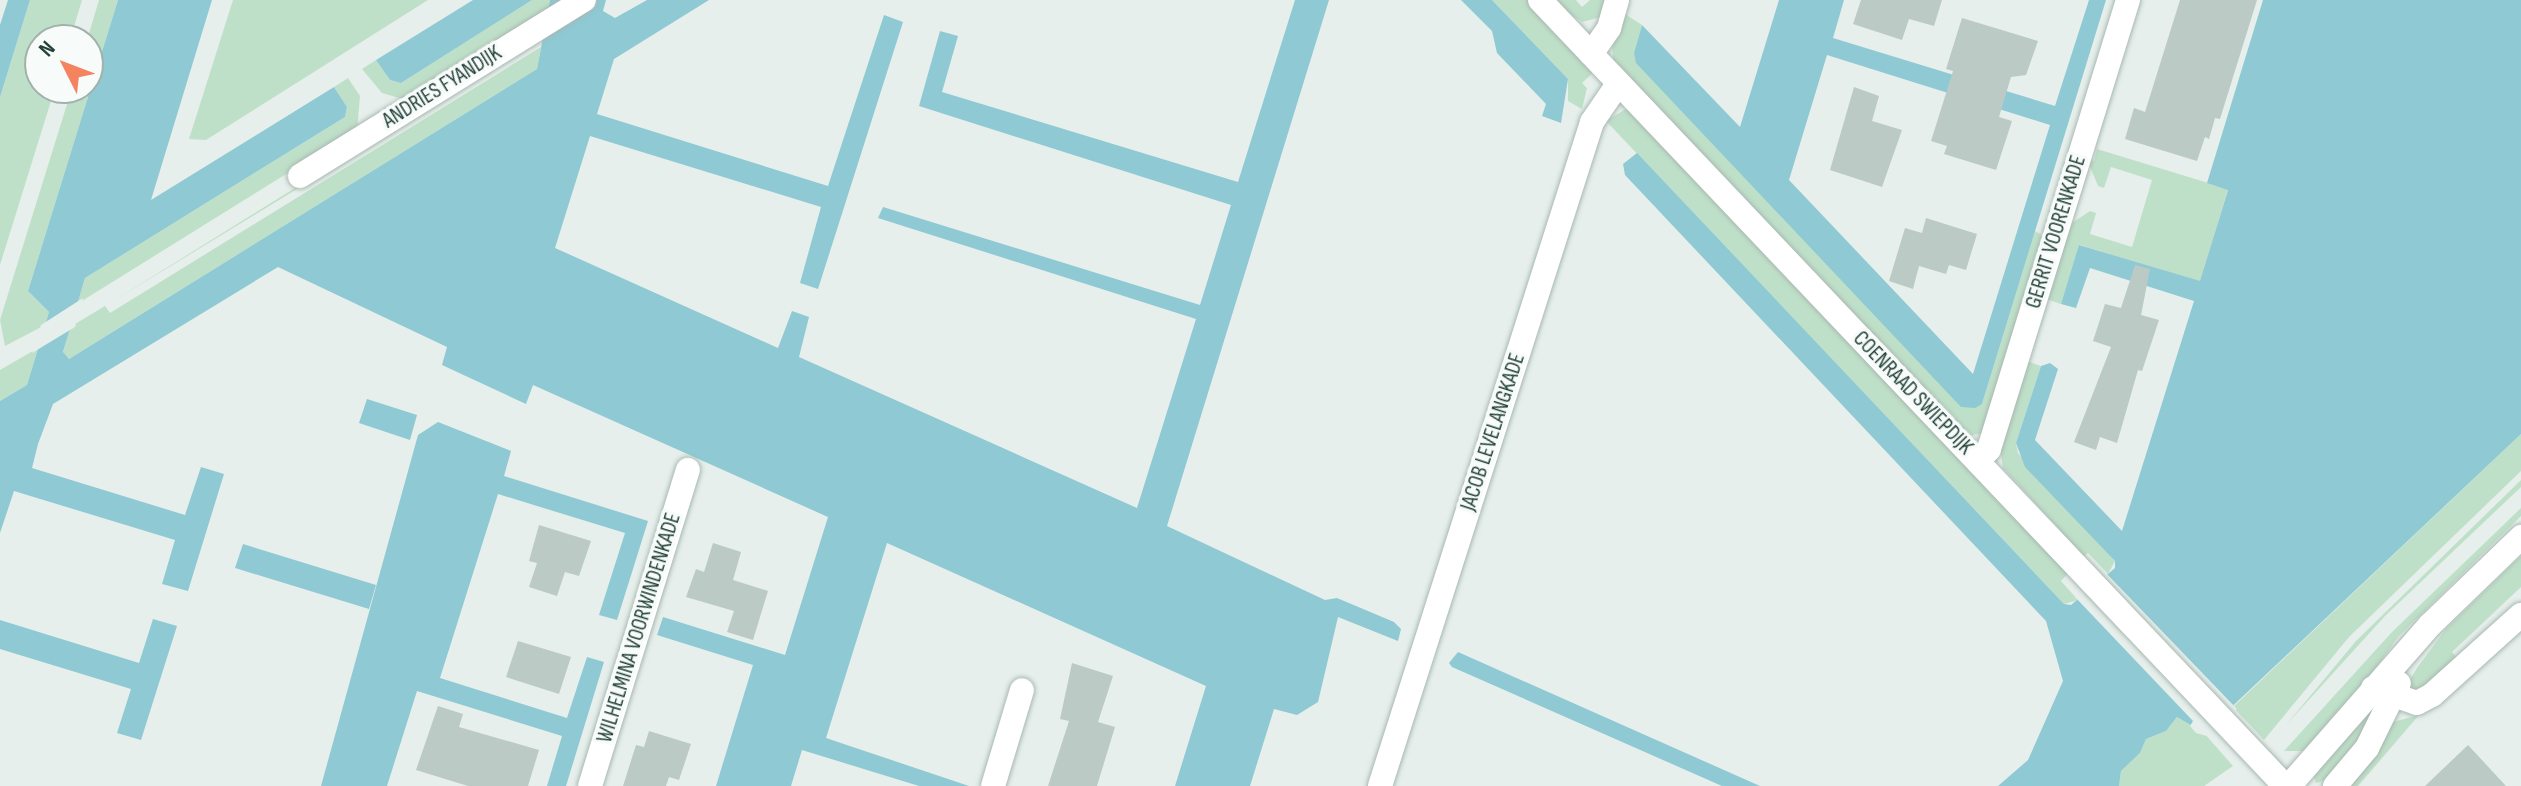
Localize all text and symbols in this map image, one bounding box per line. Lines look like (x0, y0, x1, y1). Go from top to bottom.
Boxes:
north arrow (24, 24, 104, 104)
text: N (33, 36, 61, 62)
street label: ANDRIES FYANDIJK (378, 40, 506, 134)
street label: GERRIT VOORENKADE (2020, 152, 2092, 312)
street label: COENRAAD SWIEPDIJK (1847, 326, 1979, 460)
street label: JACOB LEVELANGKADE (1455, 350, 1531, 514)
street label: WILHELMINA VOORWINDENKADE (591, 510, 687, 746)

